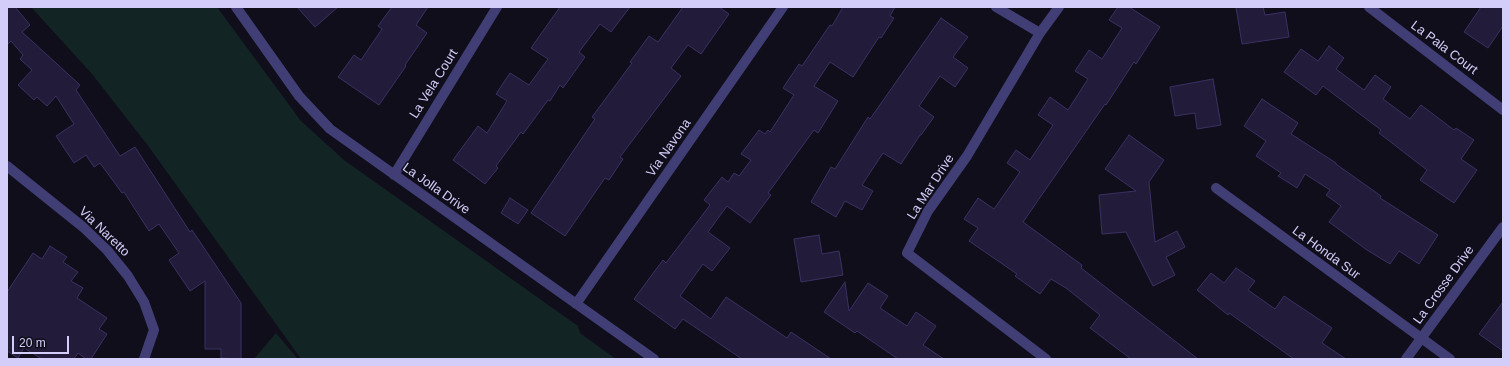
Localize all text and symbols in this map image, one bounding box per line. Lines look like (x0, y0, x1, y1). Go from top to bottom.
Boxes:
street label: La Pala Court (1408, 18, 1480, 78)
street label: La Vela Court (407, 46, 461, 122)
street label: Via Navona (643, 116, 695, 180)
street label: La Mar Drive (904, 152, 958, 222)
street label: La Jolla Drive (399, 160, 473, 218)
street label: Via Naretto (75, 204, 133, 260)
street label: La Honda Sur (1289, 223, 1363, 283)
street label: La Crosse Drive (1410, 243, 1478, 327)
scale bar (14, 328, 71, 354)
text: 20 m (19, 336, 46, 350)

